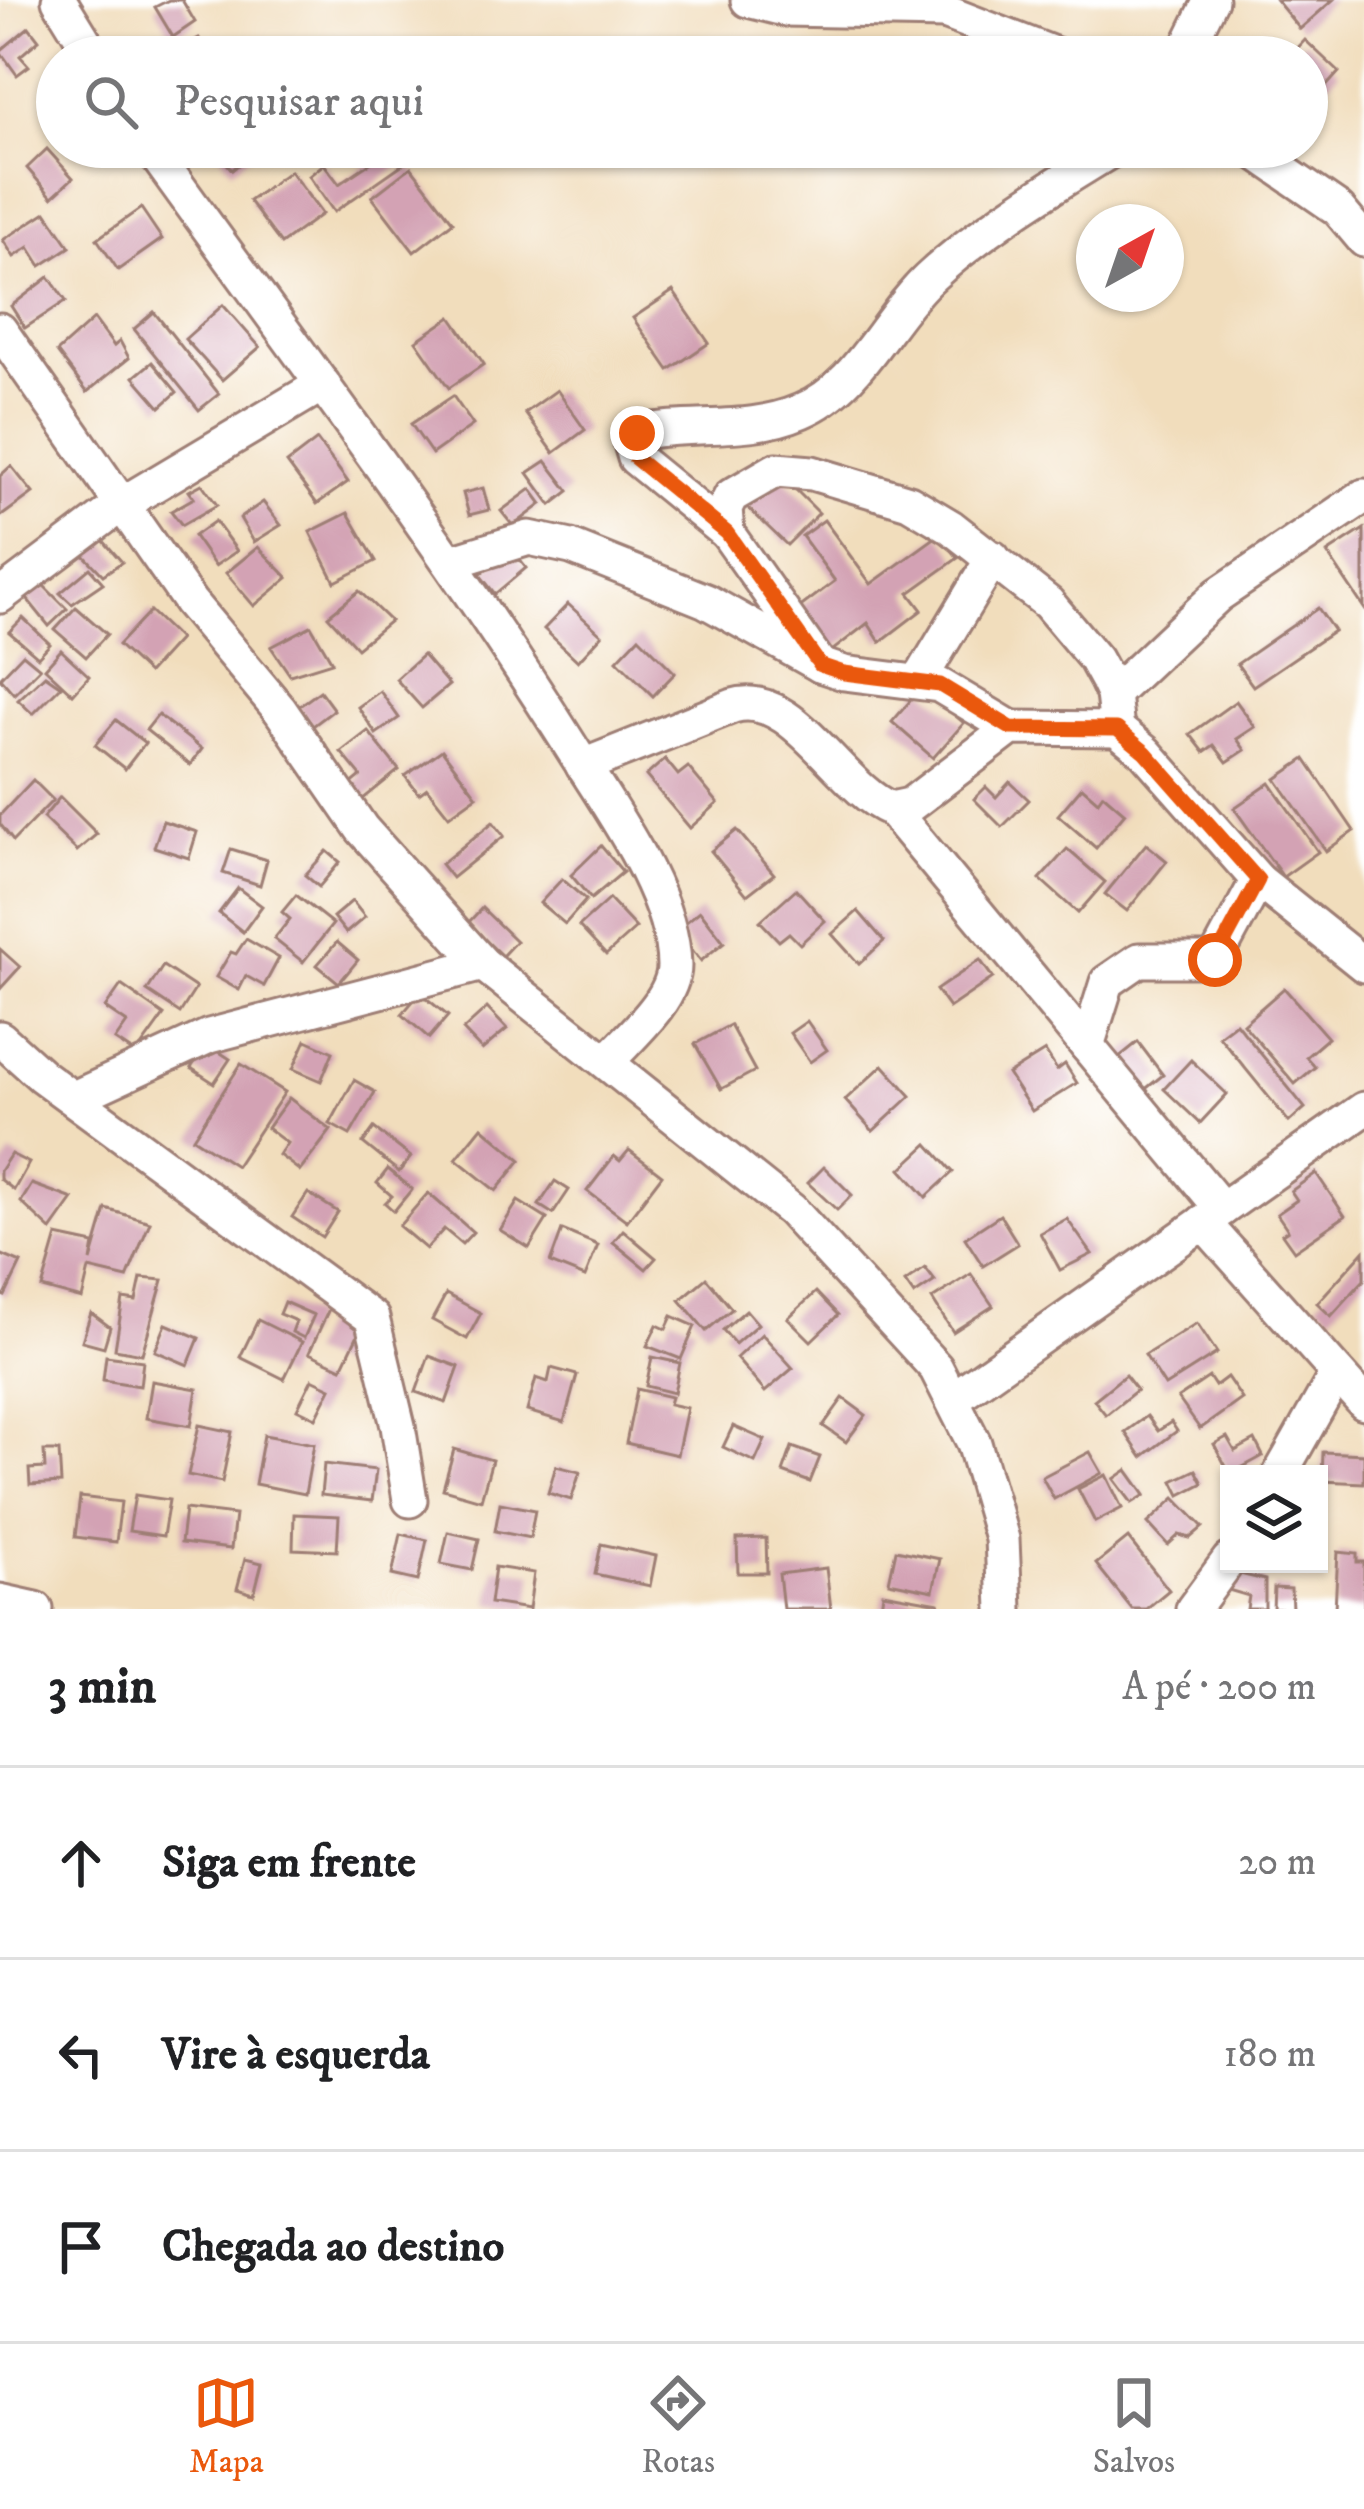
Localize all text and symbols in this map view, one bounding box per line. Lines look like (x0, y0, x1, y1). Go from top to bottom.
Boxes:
search box (36, 36, 1328, 168)
icon: search (78, 69, 144, 135)
text: Pesquisar aqui (174, 74, 424, 130)
north arrow (1076, 204, 1184, 312)
route end (610, 406, 664, 460)
route start (1188, 933, 1242, 987)
map controls (1220, 1465, 1328, 1573)
button: layers (1220, 1465, 1328, 1573)
text: 3 min (48, 1655, 156, 1719)
text: A pé · 200 m (1122, 1663, 1316, 1712)
icon: ahead (48, 1830, 114, 1896)
text: Siga em frente (162, 1835, 416, 1891)
text: 20 m (1238, 1838, 1316, 1887)
icon: left (48, 2022, 114, 2088)
text: Vire à esquerda (162, 2027, 430, 2083)
text: 180 m (1224, 2030, 1316, 2079)
icon: arrive (48, 2214, 114, 2280)
text: Chegada ao destino (162, 2219, 504, 2275)
tab: Mapa (189, 2370, 264, 2483)
tab: Rotas (641, 2370, 715, 2483)
tab: Salvos (1093, 2370, 1175, 2483)

